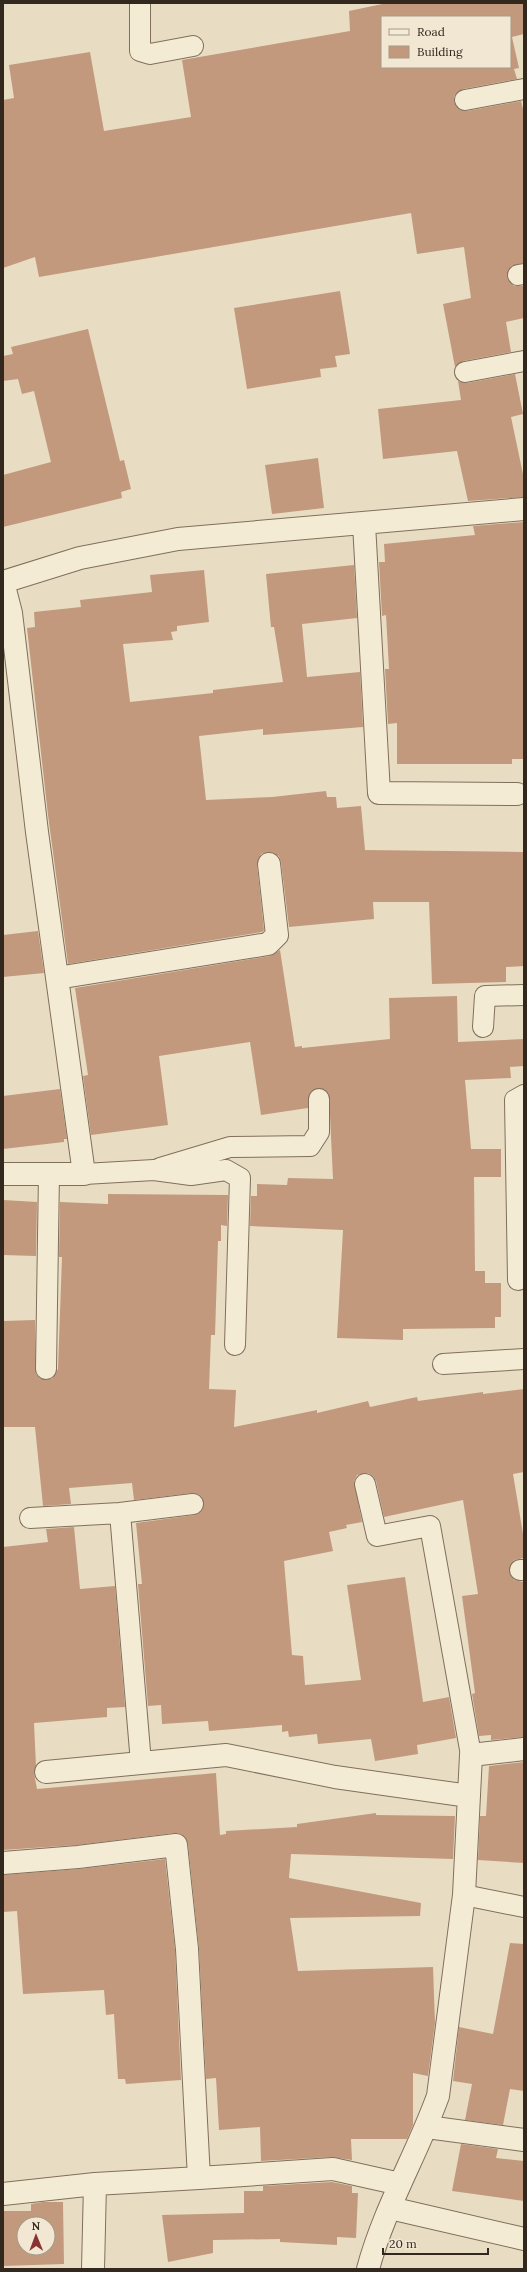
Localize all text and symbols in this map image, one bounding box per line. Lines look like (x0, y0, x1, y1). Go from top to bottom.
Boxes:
legend (381, 16, 511, 68)
text: Road (417, 24, 445, 39)
text: Building (417, 44, 463, 59)
north arrow (16, 2216, 56, 2256)
text: N (31, 2219, 41, 2233)
scale bar (383, 2230, 488, 2256)
text: 20 m (389, 2236, 417, 2251)

